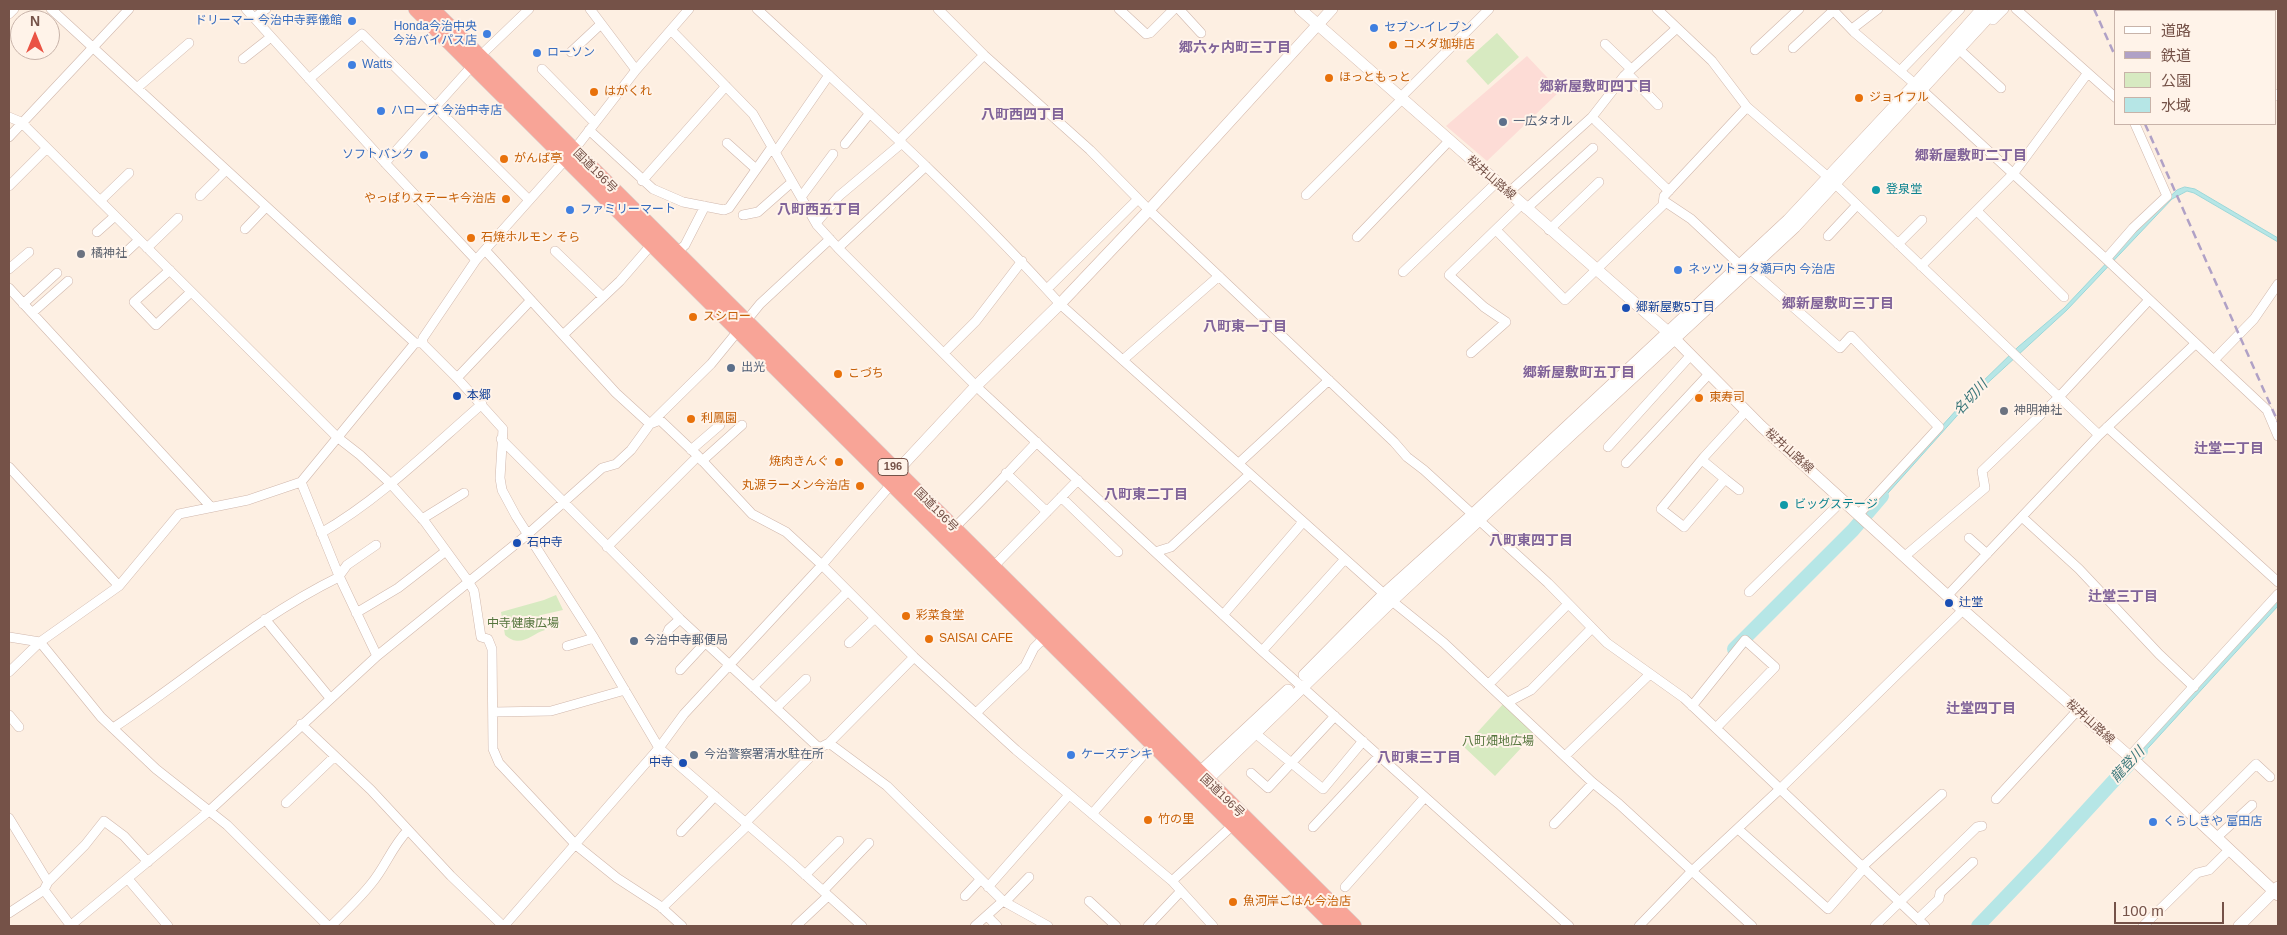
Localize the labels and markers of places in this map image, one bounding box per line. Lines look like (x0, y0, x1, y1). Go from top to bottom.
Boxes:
place label: ドリーマー 今治中寺葬儀館 (195, 14, 342, 28)
marker: ドリーマー 今治中寺葬儀館 (346, 15, 358, 27)
place label: Honda今治中央 今治バイパス店 (393, 20, 477, 48)
place label: セブン-イレブン (1384, 21, 1472, 35)
marker: セブン-イレブン (1368, 22, 1380, 34)
marker: Honda今治中央 今治バイパス店 (481, 28, 493, 40)
place label: コメダ珈琲店 (1403, 38, 1475, 52)
marker: コメダ珈琲店 (1387, 39, 1399, 51)
place label: ローソン (547, 46, 595, 60)
marker: ローソン (531, 47, 543, 59)
place label: Watts (362, 58, 392, 72)
marker: Watts (346, 59, 358, 71)
place label: ほっともっと (1339, 71, 1411, 85)
marker: ほっともっと (1323, 72, 1335, 84)
place label: はがくれ (604, 85, 652, 99)
marker: はがくれ (588, 86, 600, 98)
place label: ジョイフル (1869, 91, 1929, 105)
marker: ジョイフル (1853, 92, 1865, 104)
place label: ハローズ 今治中寺店 (391, 104, 502, 118)
marker: ハローズ 今治中寺店 (375, 105, 387, 117)
place label: 一広タオル (1513, 115, 1573, 129)
marker: 一広タオル (1497, 116, 1509, 128)
place label: ソフトバンク (342, 148, 414, 162)
marker: ソフトバンク (418, 149, 430, 161)
place label: がんば亭 (514, 152, 562, 166)
marker: がんば亭 (498, 153, 510, 165)
place label: 登泉堂 (1886, 183, 1922, 197)
marker: 登泉堂 (1870, 184, 1882, 196)
place label: やっぱりステーキ今治店 (364, 192, 496, 206)
marker: やっぱりステーキ今治店 (500, 193, 512, 205)
place label: ファミリーマート (580, 203, 676, 217)
marker: ファミリーマート (564, 204, 576, 216)
place label: 石焼ホルモン そら (481, 231, 580, 245)
marker: 石焼ホルモン そら (465, 232, 477, 244)
place label: 橘神社 (91, 247, 127, 261)
marker: 橘神社 (75, 248, 87, 260)
place label: ネッツトヨタ瀬戸内 今治店 (1688, 263, 1835, 277)
marker: ネッツトヨタ瀬戸内 今治店 (1672, 264, 1684, 276)
place label: 郷新屋敷5丁目 (1636, 301, 1715, 315)
marker: 郷新屋敷5丁目 (1620, 302, 1632, 314)
place label: スシロー (703, 310, 751, 324)
marker: スシロー (687, 311, 699, 323)
place label: 出光 (741, 361, 765, 375)
marker: 出光 (725, 362, 737, 374)
place label: こづち (848, 367, 884, 381)
marker: こづち (832, 368, 844, 380)
place label: 本郷 (467, 389, 491, 403)
marker: 本郷 (451, 390, 463, 402)
place label: 東寿司 (1709, 391, 1745, 405)
marker: 東寿司 (1693, 392, 1705, 404)
place label: 神明神社 (2014, 404, 2062, 418)
marker: 神明神社 (1998, 405, 2010, 417)
place label: 利鳳園 (701, 412, 737, 426)
marker: 利鳳園 (685, 413, 697, 425)
place label: 焼肉きんぐ (769, 455, 829, 469)
marker: 焼肉きんぐ (833, 456, 845, 468)
place label: 丸源ラーメン今治店 (742, 479, 850, 493)
marker: 丸源ラーメン今治店 (854, 480, 866, 492)
place label: ビッグステージ (1794, 498, 1878, 512)
marker: ビッグステージ (1778, 499, 1790, 511)
place label: 石中寺 (527, 536, 563, 550)
marker: 石中寺 (511, 537, 523, 549)
place label: 辻堂 (1959, 596, 1983, 610)
marker: 辻堂 (1943, 597, 1955, 609)
place label: 彩菜食堂 (916, 609, 964, 623)
marker: 彩菜食堂 (900, 610, 912, 622)
place label: SAISAI CAFE (939, 632, 1013, 646)
marker: SAISAI CAFE (923, 633, 935, 645)
place label: 今治中寺郵便局 (644, 634, 728, 648)
marker: 今治中寺郵便局 (628, 635, 640, 647)
place label: 今治警察署清水駐在所 (704, 748, 824, 762)
place label: ケーズデンキ (1081, 748, 1153, 762)
marker: 今治警察署清水駐在所 (688, 749, 700, 761)
marker: ケーズデンキ (1065, 749, 1077, 761)
place label: 中寺 (649, 756, 673, 770)
marker: 中寺 (677, 757, 689, 769)
place label: 竹の里 (1158, 813, 1194, 827)
marker: 竹の里 (1142, 814, 1154, 826)
place label: くらしきや 富田店 (2163, 815, 2262, 829)
marker: くらしきや 富田店 (2147, 816, 2159, 828)
place label: 魚河岸ごはん今治店 (1243, 895, 1351, 909)
marker: 魚河岸ごはん今治店 (1227, 896, 1239, 908)

